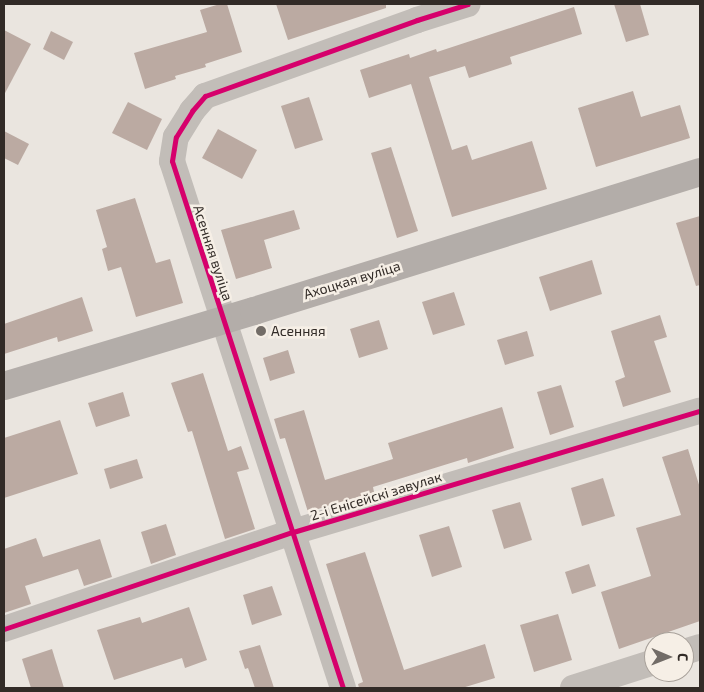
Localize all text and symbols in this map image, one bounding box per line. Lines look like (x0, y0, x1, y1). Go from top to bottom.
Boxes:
street label: Асенняя вуліца (190, 203, 236, 303)
street label: Ахоцкая вуліца (302, 257, 402, 303)
place label: Асенняя (271, 323, 326, 339)
marker: Асенняя (255, 325, 267, 337)
street label: 2-і Енісейскі завулак (308, 468, 444, 524)
north arrow (644, 632, 694, 682)
text: С (675, 653, 692, 662)

